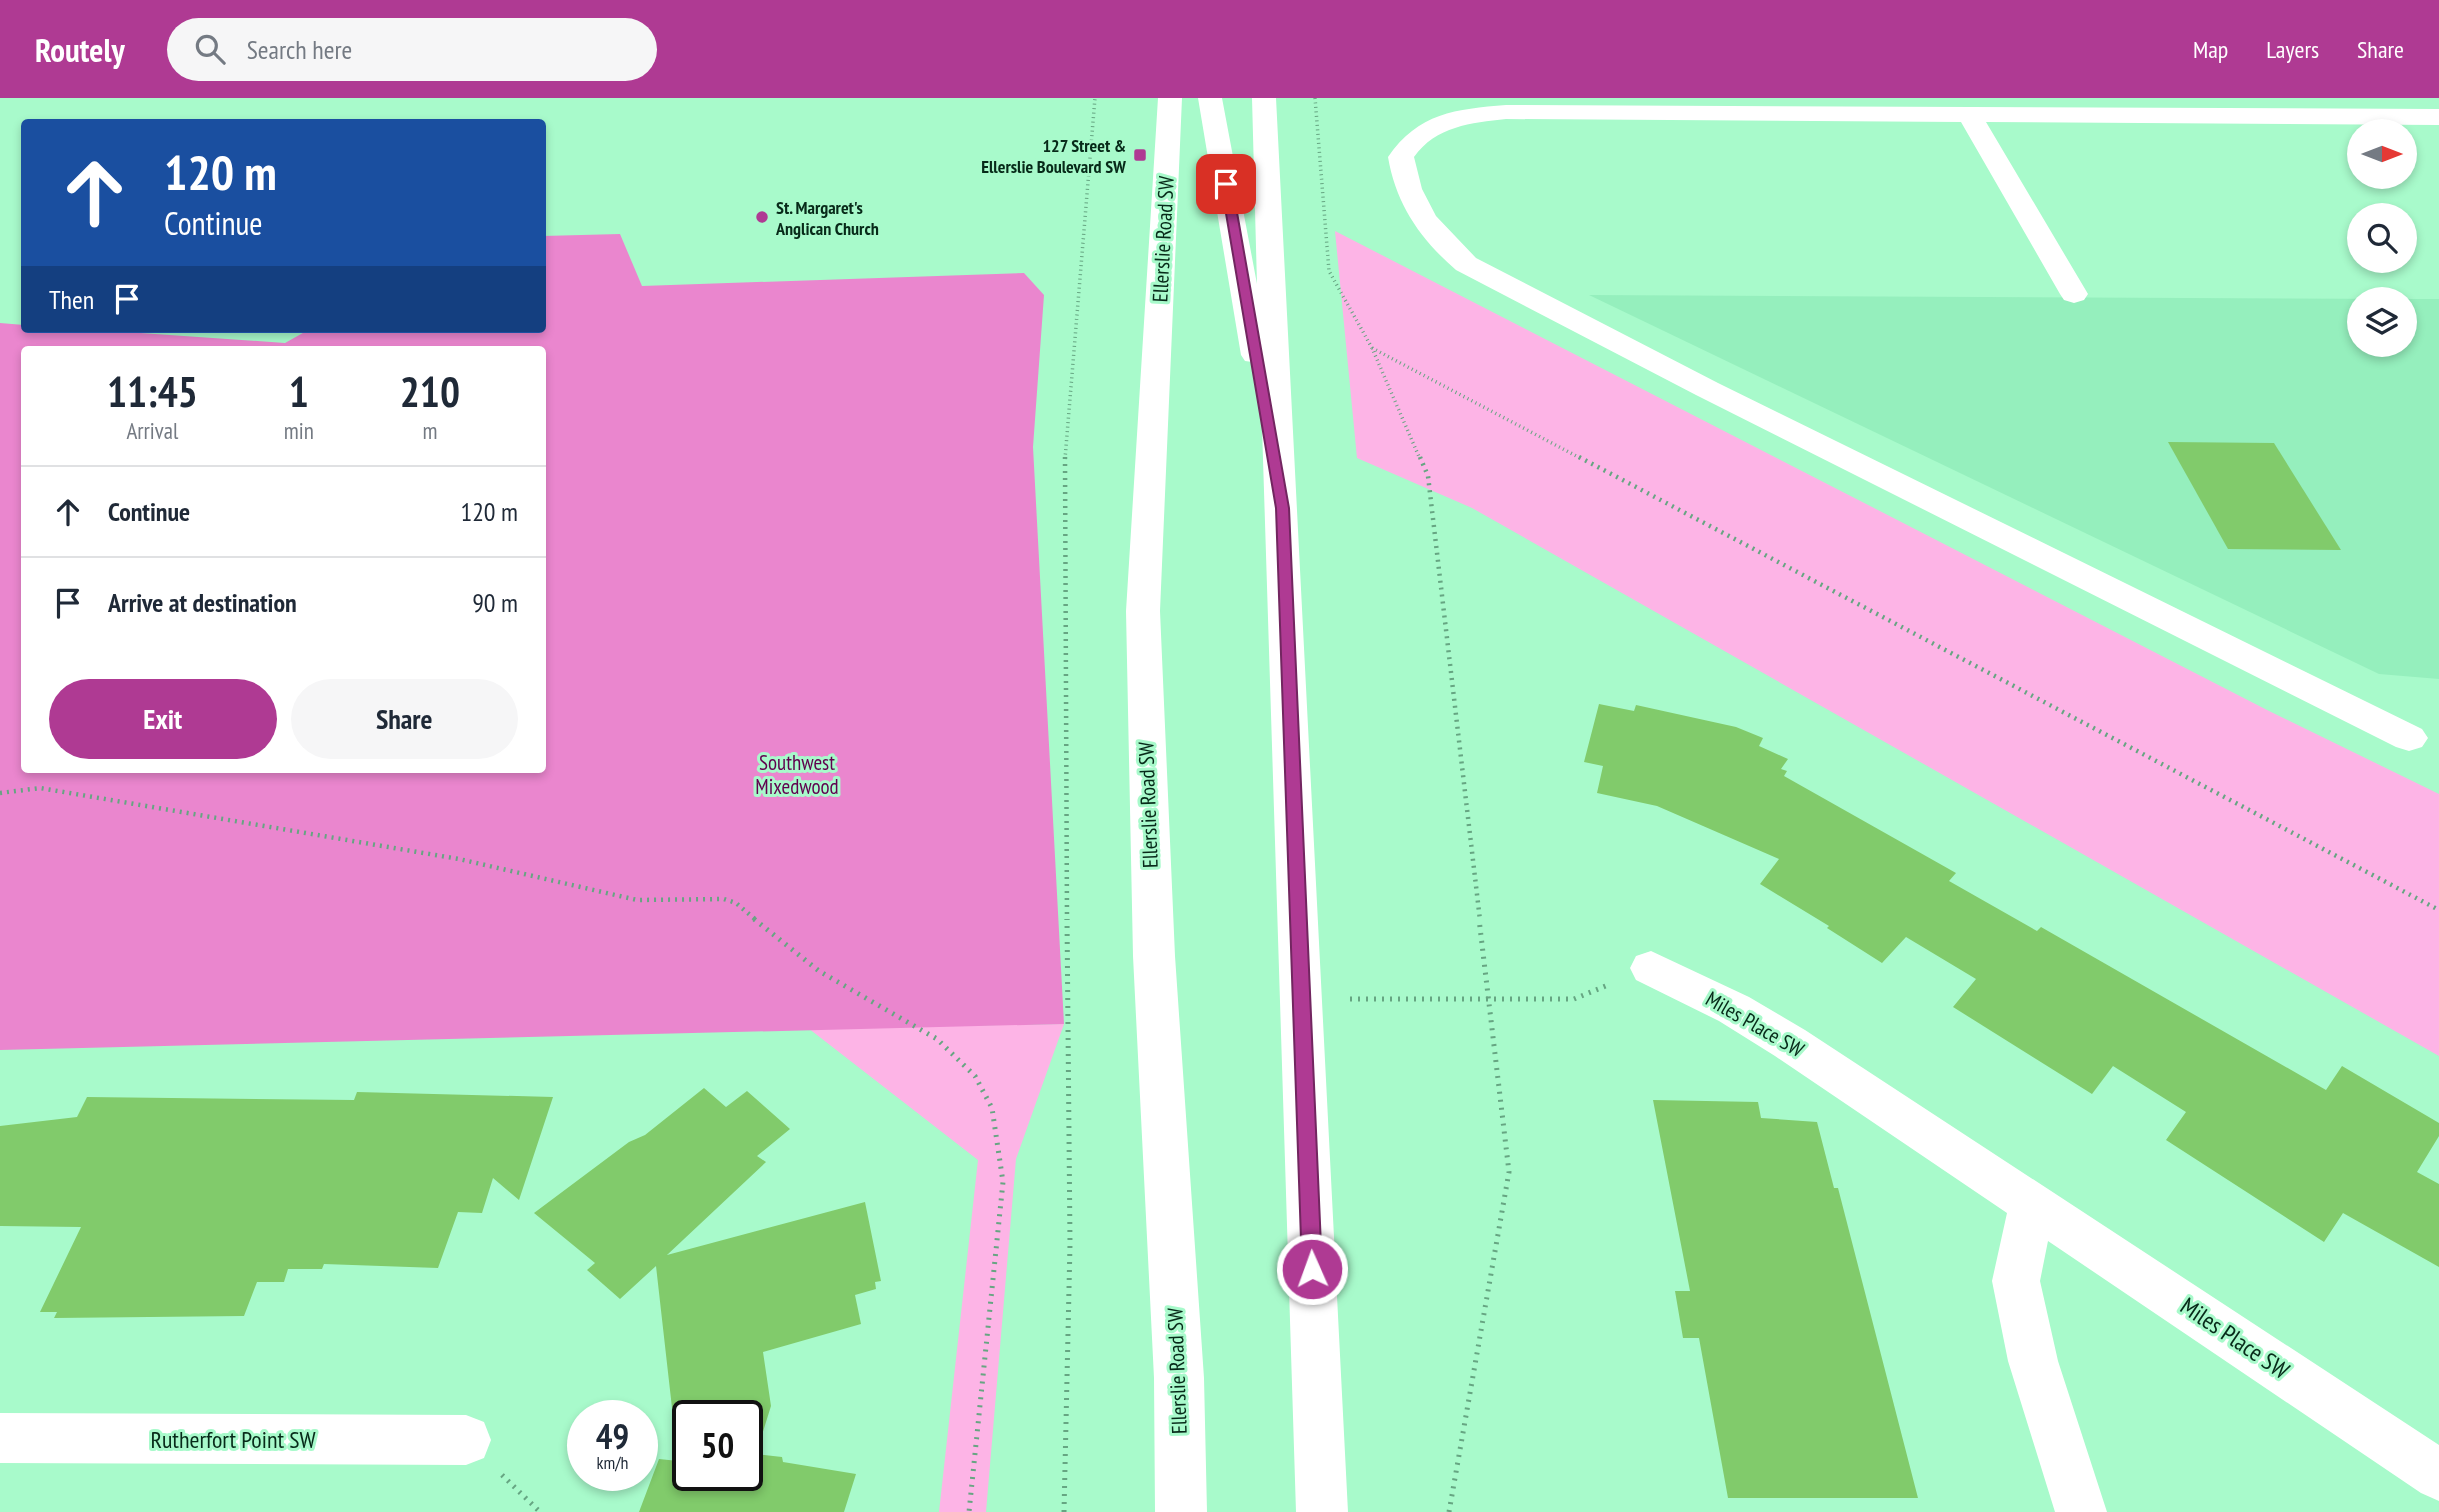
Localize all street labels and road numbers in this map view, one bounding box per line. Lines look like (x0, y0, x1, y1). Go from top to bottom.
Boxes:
street label: Ellerslie Road SW (1146, 175, 1180, 303)
street label: Ellerslie Road SW (1132, 741, 1164, 869)
street label: Miles Place SW (1701, 985, 1809, 1063)
street label: Miles Place SW (2175, 1290, 2295, 1386)
street label: Ellerslie Road SW (1161, 1307, 1193, 1435)
street label: Rutherfort Point SW (150, 1424, 316, 1455)

